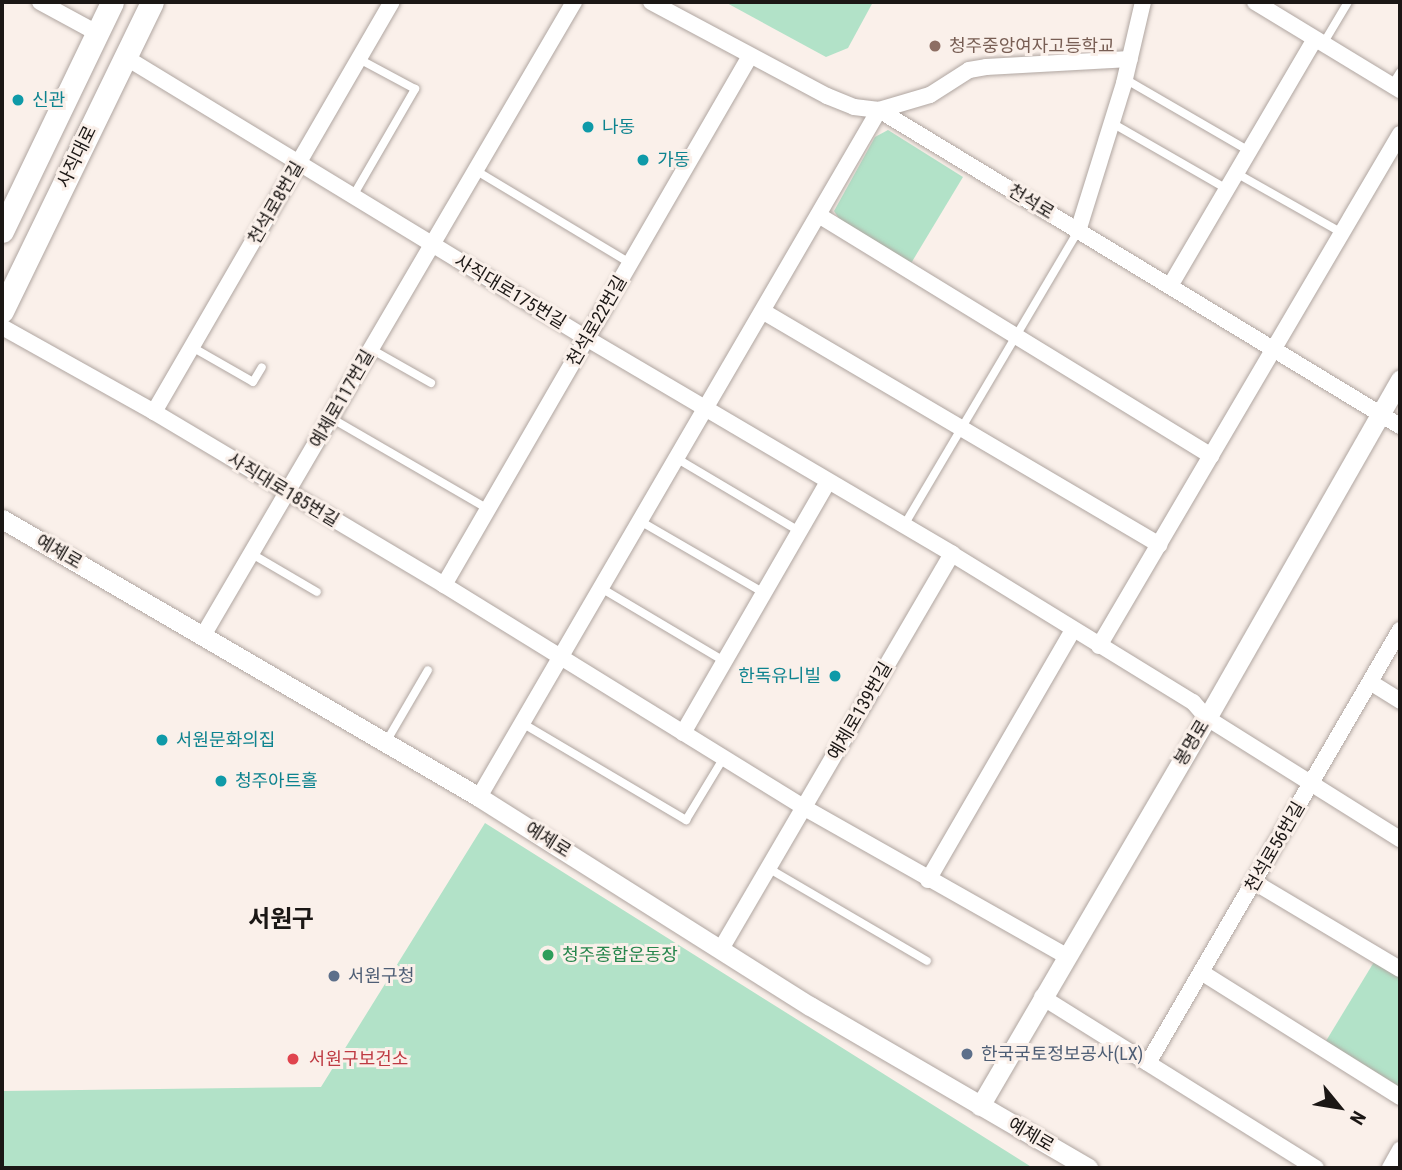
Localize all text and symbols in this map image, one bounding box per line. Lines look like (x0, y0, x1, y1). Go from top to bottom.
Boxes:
place label: 청주중앙여자고등학교 (949, 35, 1115, 57)
marker: 청주중앙여자고등학교 (927, 38, 943, 54)
place label: 신관 (32, 89, 65, 111)
marker: 신관 (10, 92, 26, 108)
place label: 나동 (602, 116, 635, 138)
marker: 나동 (580, 119, 596, 135)
street label: 사직대로 (53, 122, 101, 192)
place label: 가동 (657, 149, 690, 171)
marker: 가동 (635, 152, 651, 168)
street label: 천석로8번길 (244, 158, 308, 248)
street label: 천석로 (1004, 180, 1058, 224)
street label: 사직대로175번길 (450, 250, 570, 334)
street label: 천석로22번길 (563, 272, 631, 370)
street label: 예체로117번길 (305, 346, 379, 452)
street label: 사직대로185번길 (223, 448, 343, 532)
street label: 예체로 (32, 530, 86, 574)
street label: 예체로139번길 (823, 658, 897, 764)
place label: 한독유니빌 (738, 665, 821, 687)
marker: 한독유니빌 (827, 668, 843, 684)
street label: 봉명로 (1170, 716, 1214, 770)
place label: 서원문화의집 (176, 729, 275, 751)
marker: 서원문화의집 (154, 732, 170, 748)
place label: 청주아트홀 (235, 770, 318, 792)
marker: 청주아트홀 (213, 773, 229, 789)
street label: 천석로56번길 (1241, 798, 1309, 896)
street label: 예체로 (521, 818, 575, 862)
district label: 서원구 (248, 906, 314, 934)
place label: 청주종합운동장 (562, 944, 678, 966)
marker: 청주종합운동장 (540, 947, 556, 963)
place label: 서원구청 (348, 965, 414, 987)
marker: 서원구청 (326, 968, 342, 984)
place label: 한국국토정보공사(LX) (981, 1043, 1143, 1065)
marker: 한국국토정보공사(LX) (959, 1046, 975, 1062)
place label: 서원구보건소 (309, 1048, 408, 1070)
marker: 서원구보건소 (283, 1049, 303, 1069)
north arrow (1304, 1072, 1374, 1142)
text: N (1345, 1107, 1370, 1129)
street label: 예체로 (1004, 1113, 1058, 1157)

